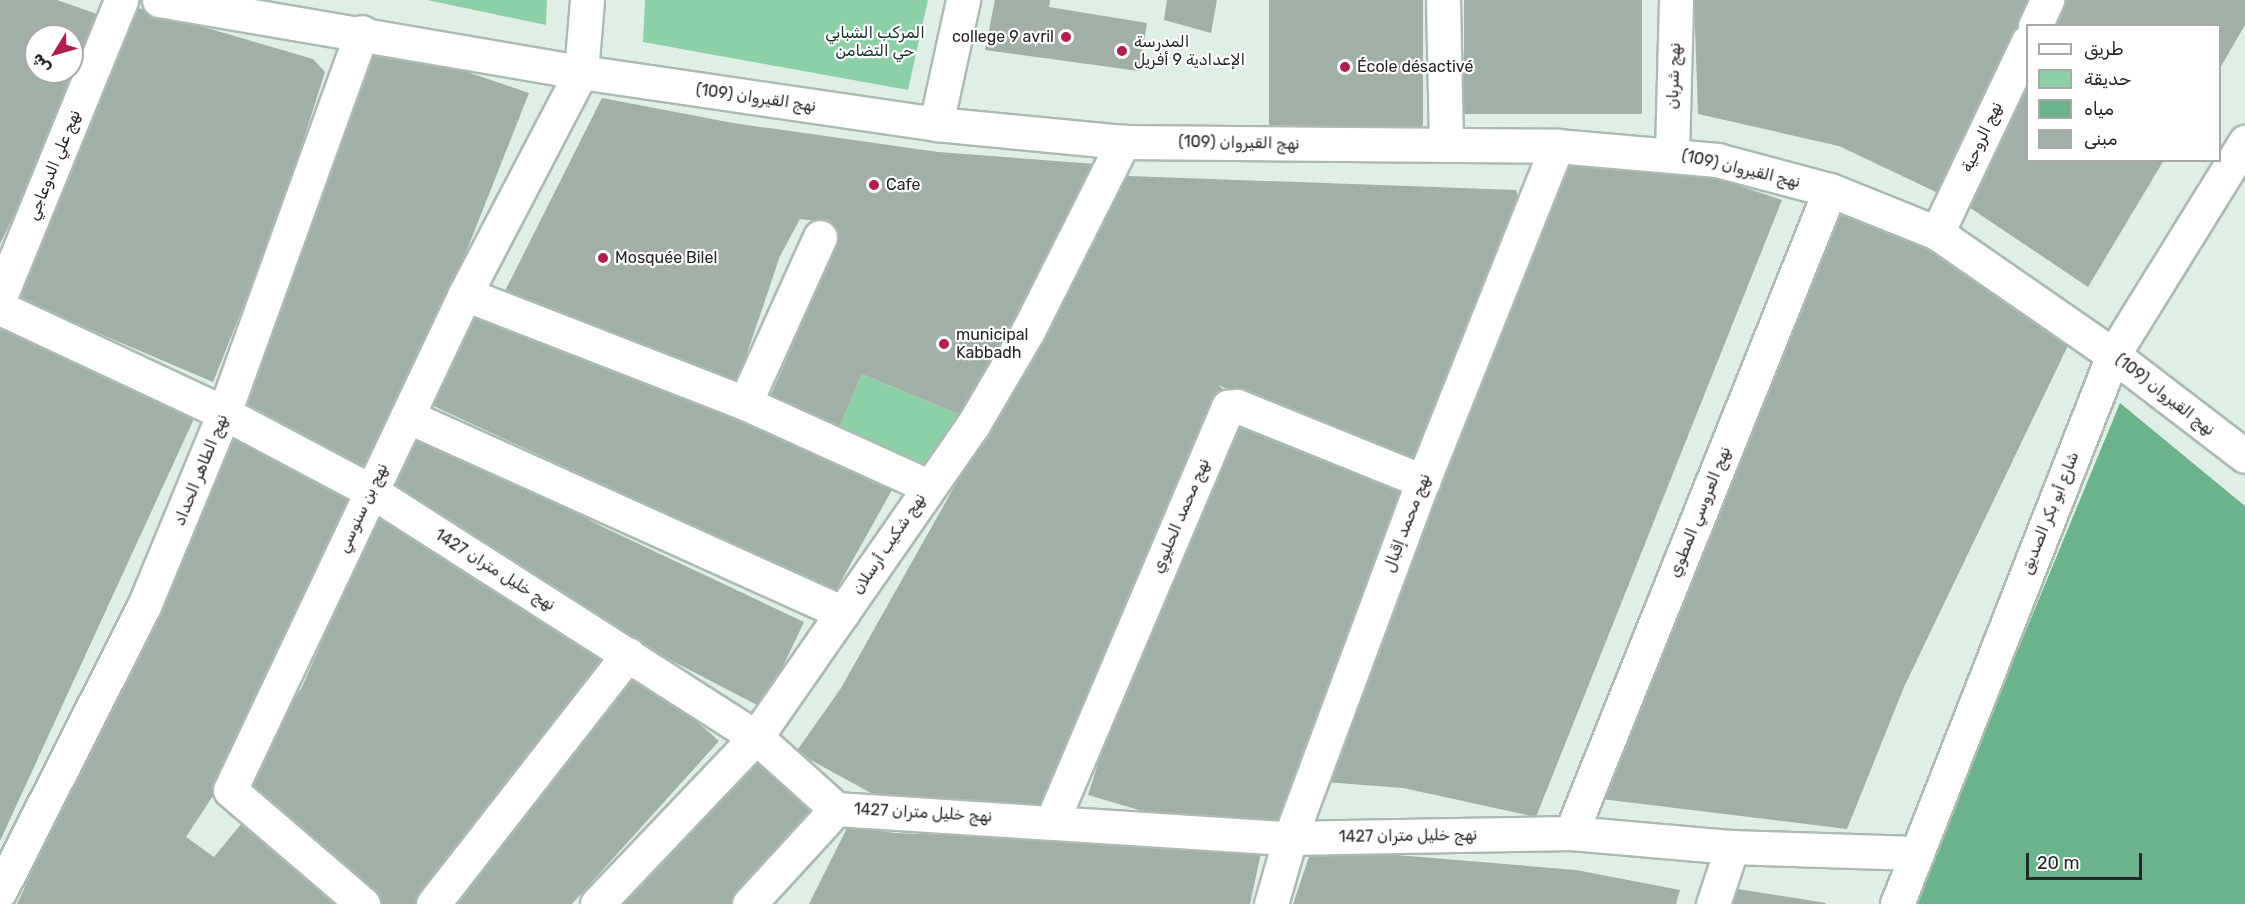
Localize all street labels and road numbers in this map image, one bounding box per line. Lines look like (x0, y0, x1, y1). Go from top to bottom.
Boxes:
street label: نهج شربان (1663, 42, 1685, 110)
street label: نهج القيروان (109) (695, 80, 817, 116)
street label: نهج الروحية (1957, 99, 2007, 175)
street label: نهج علي الدوعاجي (23, 107, 85, 223)
street label: نهج القيروان (109) (1178, 132, 1300, 154)
street label: نهج القيروان (109) (1680, 146, 1802, 192)
street label: نهج القيروان (109) (2111, 350, 2219, 440)
street label: نهج الطاهر الحداد (170, 411, 232, 529)
street label: نهج العروسي المطوي (1665, 444, 1735, 580)
street label: شارع أبو بكر الصديق (2017, 449, 2083, 577)
street label: نهج محمد الحليوي (1148, 456, 1214, 576)
street label: نهج بن سنوسي (334, 460, 392, 556)
street label: نهج محمد إقبال (1379, 471, 1435, 575)
street label: نهج شكيب أرسلان (848, 490, 930, 598)
street label: نهج خليل متران 1427 (431, 525, 559, 615)
street label: نهج خليل متران 1427 (853, 800, 993, 826)
street label: نهج خليل متران 1427 (1339, 825, 1477, 847)

